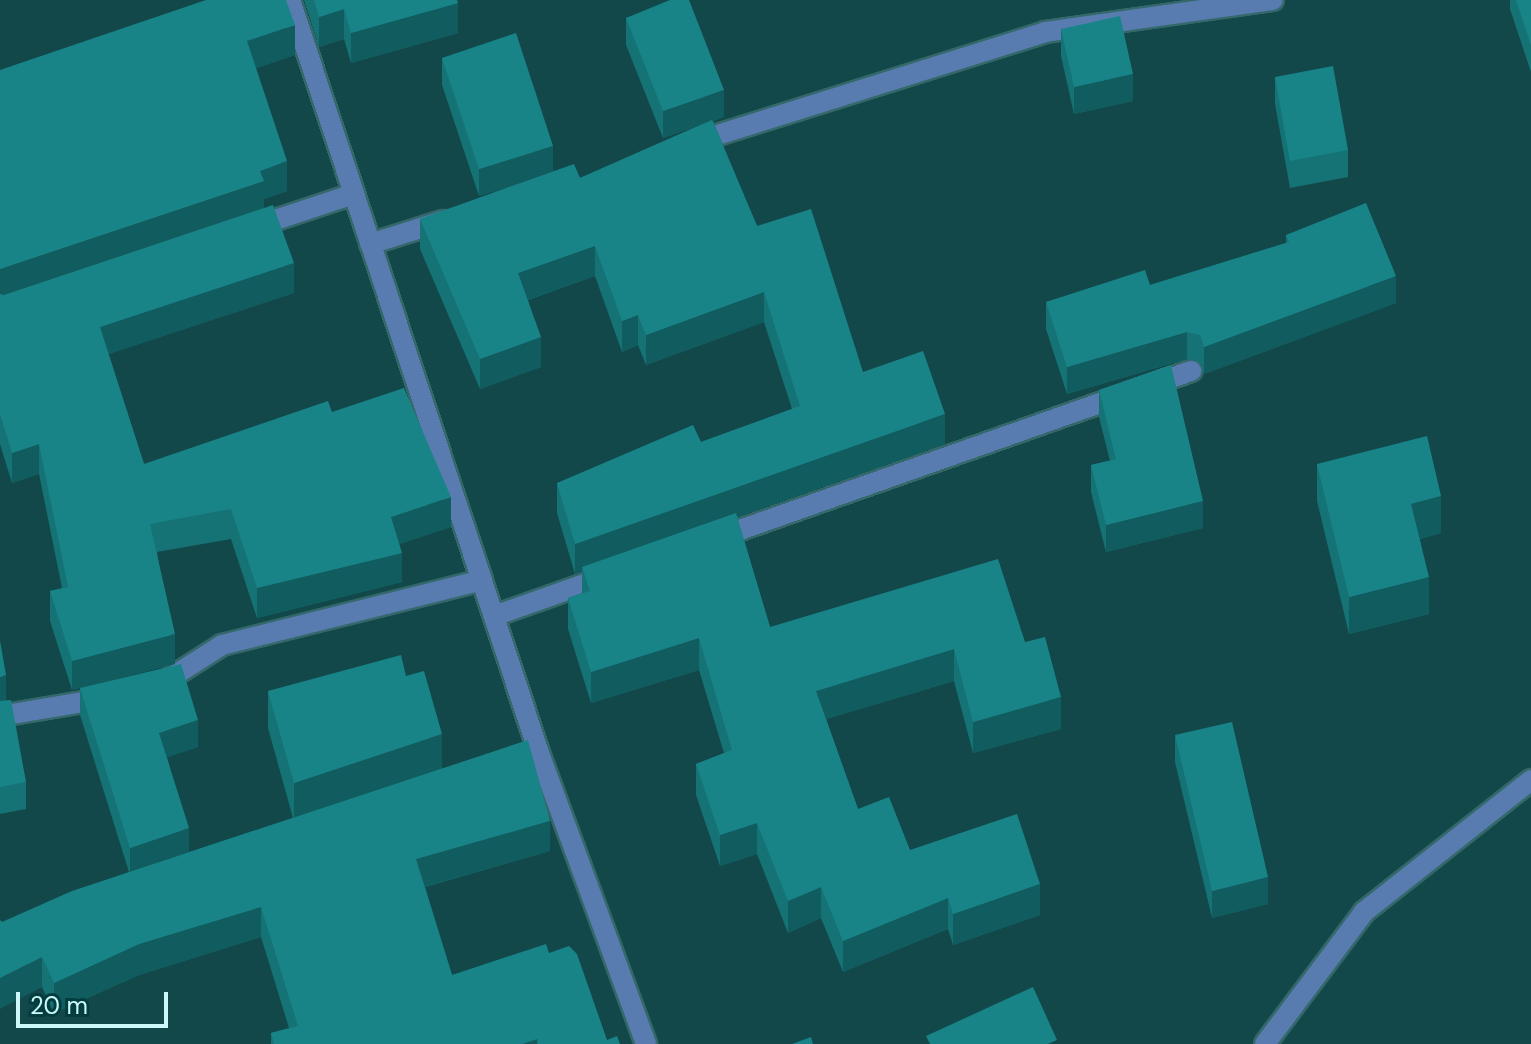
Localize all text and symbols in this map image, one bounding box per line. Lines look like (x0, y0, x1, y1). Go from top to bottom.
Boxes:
scale bar (20, 976, 172, 1026)
text: 20 m (30, 990, 88, 1021)

